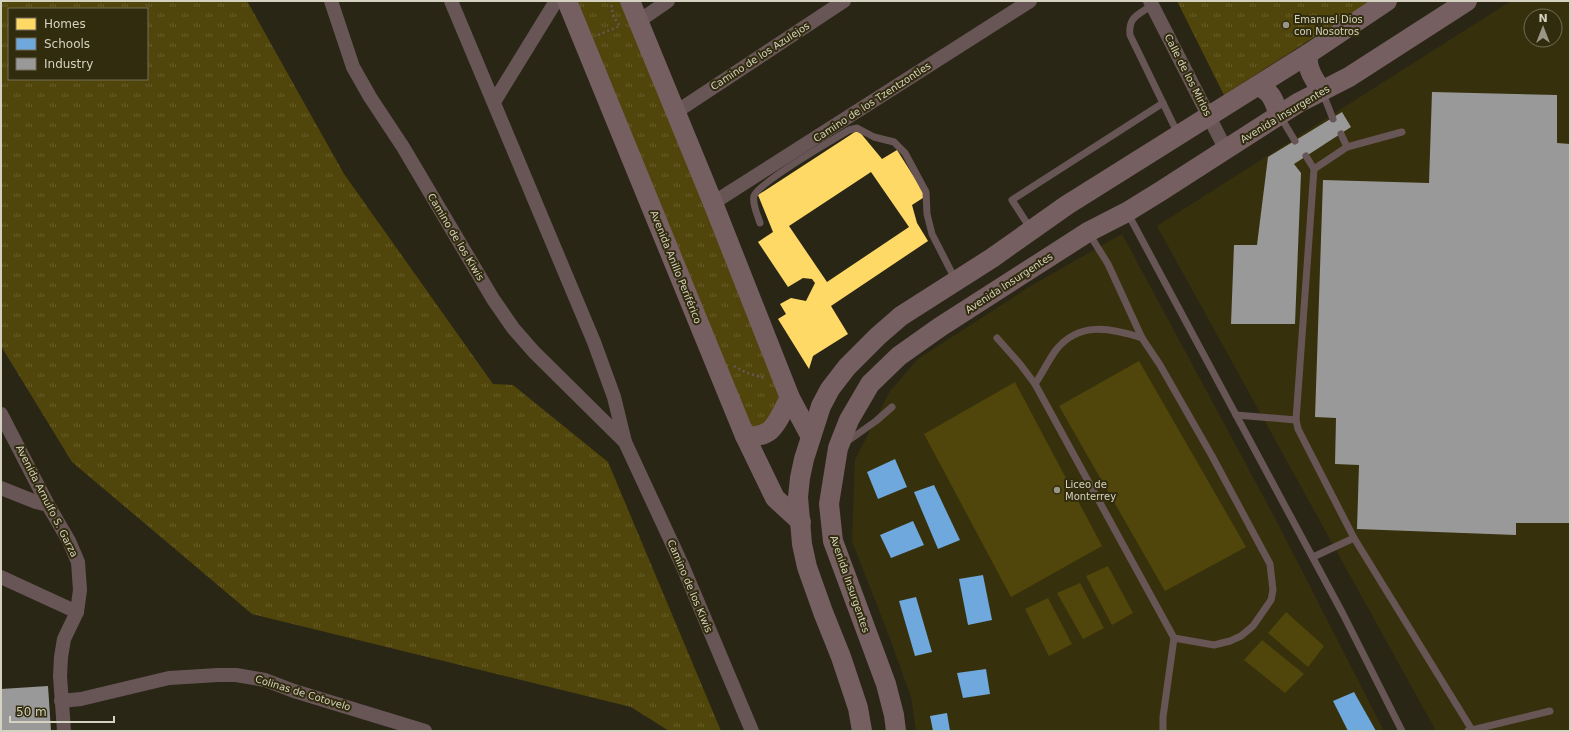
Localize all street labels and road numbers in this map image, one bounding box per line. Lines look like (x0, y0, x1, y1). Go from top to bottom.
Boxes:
street label: Camino de los Azulejos (708, 20, 812, 92)
street label: Calle de los Mirlos (1163, 32, 1213, 118)
street label: Camino de los Tzentzontles (811, 60, 933, 144)
street label: Avenida Insurgentes (1238, 83, 1332, 145)
street label: Camino de los Kiwis (426, 191, 486, 283)
street label: Avenida Anillo Periférico (648, 209, 704, 325)
street label: Avenida Insurgentes (963, 251, 1055, 315)
street label: Avenida Arnulfo S. Garza (14, 443, 80, 559)
street label: Avenida Insurgentes (828, 534, 872, 634)
street label: Camino de los Kiwis (665, 538, 715, 634)
street label: Colinas de Cotovelo (254, 673, 352, 713)

